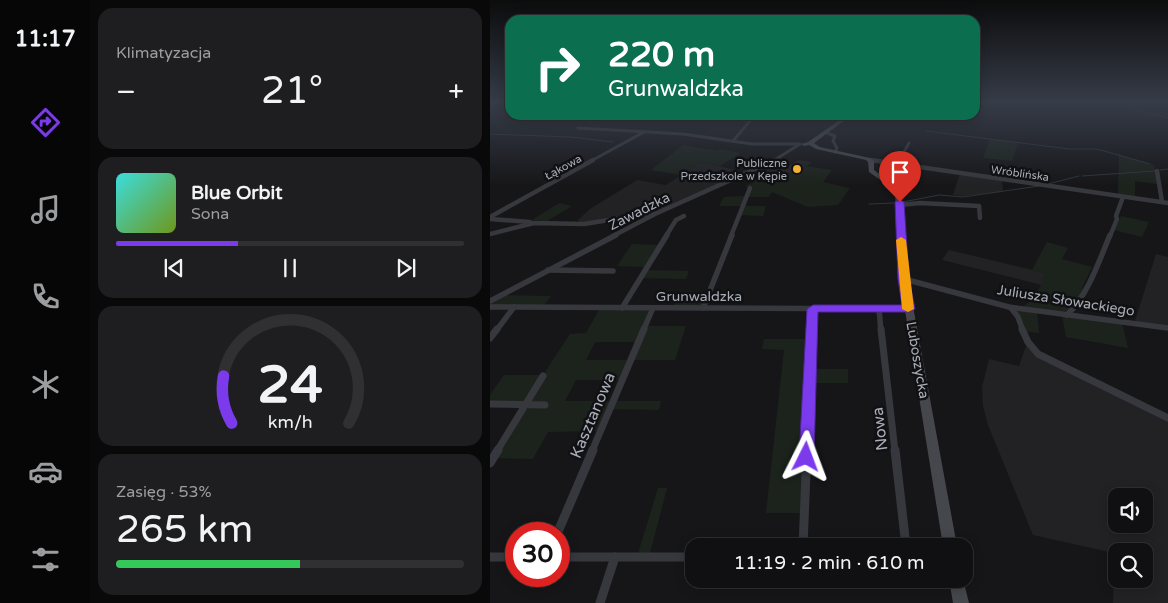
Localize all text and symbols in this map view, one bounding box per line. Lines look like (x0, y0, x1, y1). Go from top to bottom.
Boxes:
text: 11:17 (15, 26, 75, 52)
text: 220 m (608, 34, 715, 76)
icon: right (525, 35, 590, 100)
text: Klimatyzacja (116, 43, 211, 63)
text: 21° (261, 68, 323, 114)
text: − (116, 75, 136, 109)
text: + (448, 75, 464, 109)
text: Grunwaldzka (608, 76, 744, 102)
icon: directions (28, 105, 63, 140)
pin (879, 151, 921, 202)
street label: Łąkowa (543, 152, 584, 183)
place label: Publiczne Przedszkole w Kępie (681, 157, 787, 183)
icon: arrive (886, 158, 914, 186)
marker: Publiczne Przedszkole w Kępie (791, 163, 803, 175)
street label: Wróblińska (990, 163, 1050, 184)
text: Blue Orbit (191, 182, 283, 204)
street label: Zawadzka (606, 189, 673, 234)
icon: music (28, 192, 63, 227)
text: Sona (191, 204, 229, 224)
icon: previous (160, 254, 188, 282)
icon: pause (276, 254, 304, 282)
icon: next (392, 254, 420, 282)
icon: phone (28, 279, 63, 314)
street label: Juliusza Słowackiego (996, 281, 1136, 320)
street label: Grunwaldzka (656, 288, 742, 305)
street label: Luboszycka (902, 320, 933, 400)
text: 24 (257, 354, 323, 417)
icon: climate (28, 367, 63, 402)
street label: Kasztanowa (566, 369, 620, 461)
street label: Nowa (867, 406, 893, 452)
text: km/h (268, 412, 312, 433)
position arrow (779, 430, 831, 482)
icon: car (28, 454, 63, 489)
text: Zasięg · 53% (116, 482, 212, 502)
map controls (1108, 488, 1153, 588)
button: sound (1108, 488, 1153, 533)
text: 265 km (116, 507, 253, 553)
speed limit sign: 30 (505, 522, 570, 587)
icon: filters (28, 542, 63, 577)
button: search (1108, 543, 1153, 588)
text: 11:19 · 2 min · 610 m (733, 552, 925, 574)

